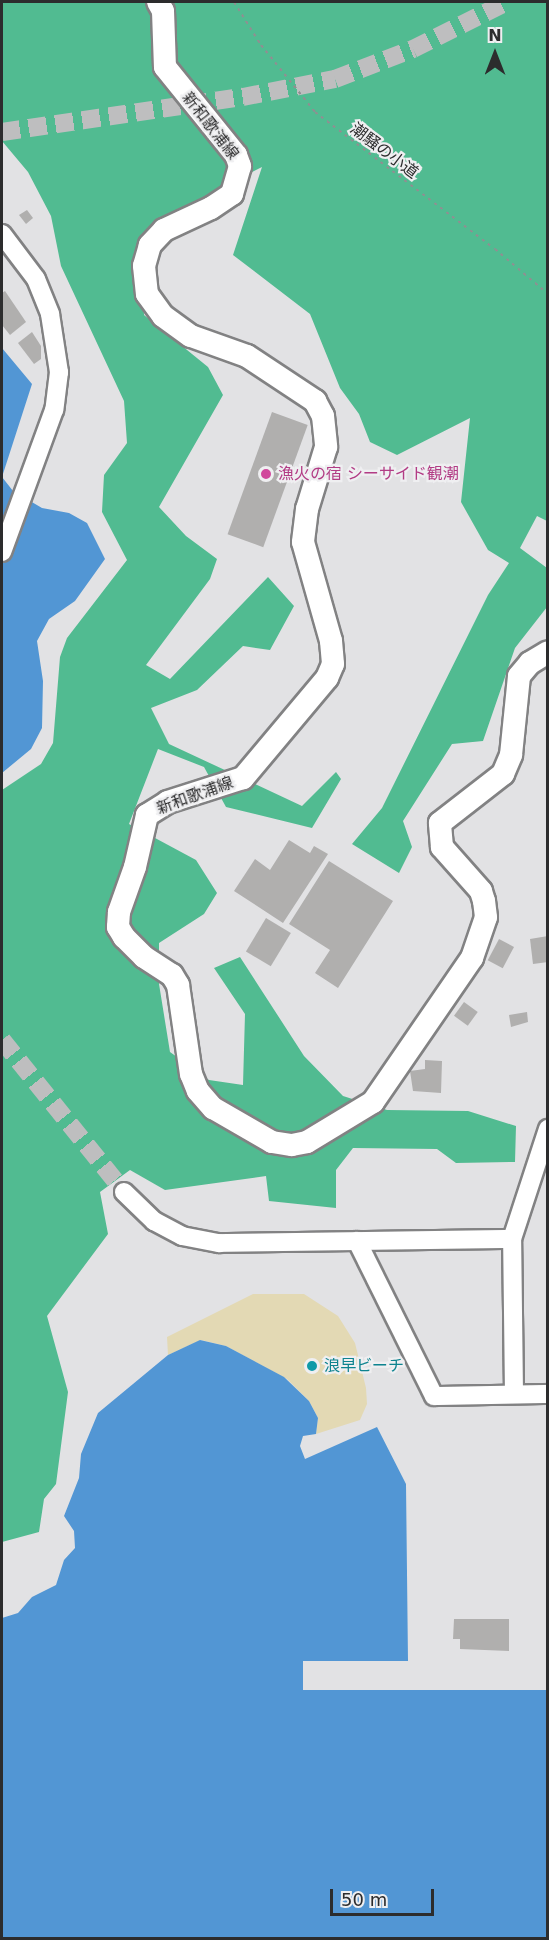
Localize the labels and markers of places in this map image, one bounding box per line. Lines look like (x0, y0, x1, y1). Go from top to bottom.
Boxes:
place label: 漁火の宿 シーサイド観潮 (278, 464, 459, 484)
marker: 漁火の宿 シーサイド観潮 (259, 467, 273, 481)
place label: 浪早ビーチ (324, 1356, 404, 1376)
marker: 浪早ビーチ (305, 1359, 319, 1373)

